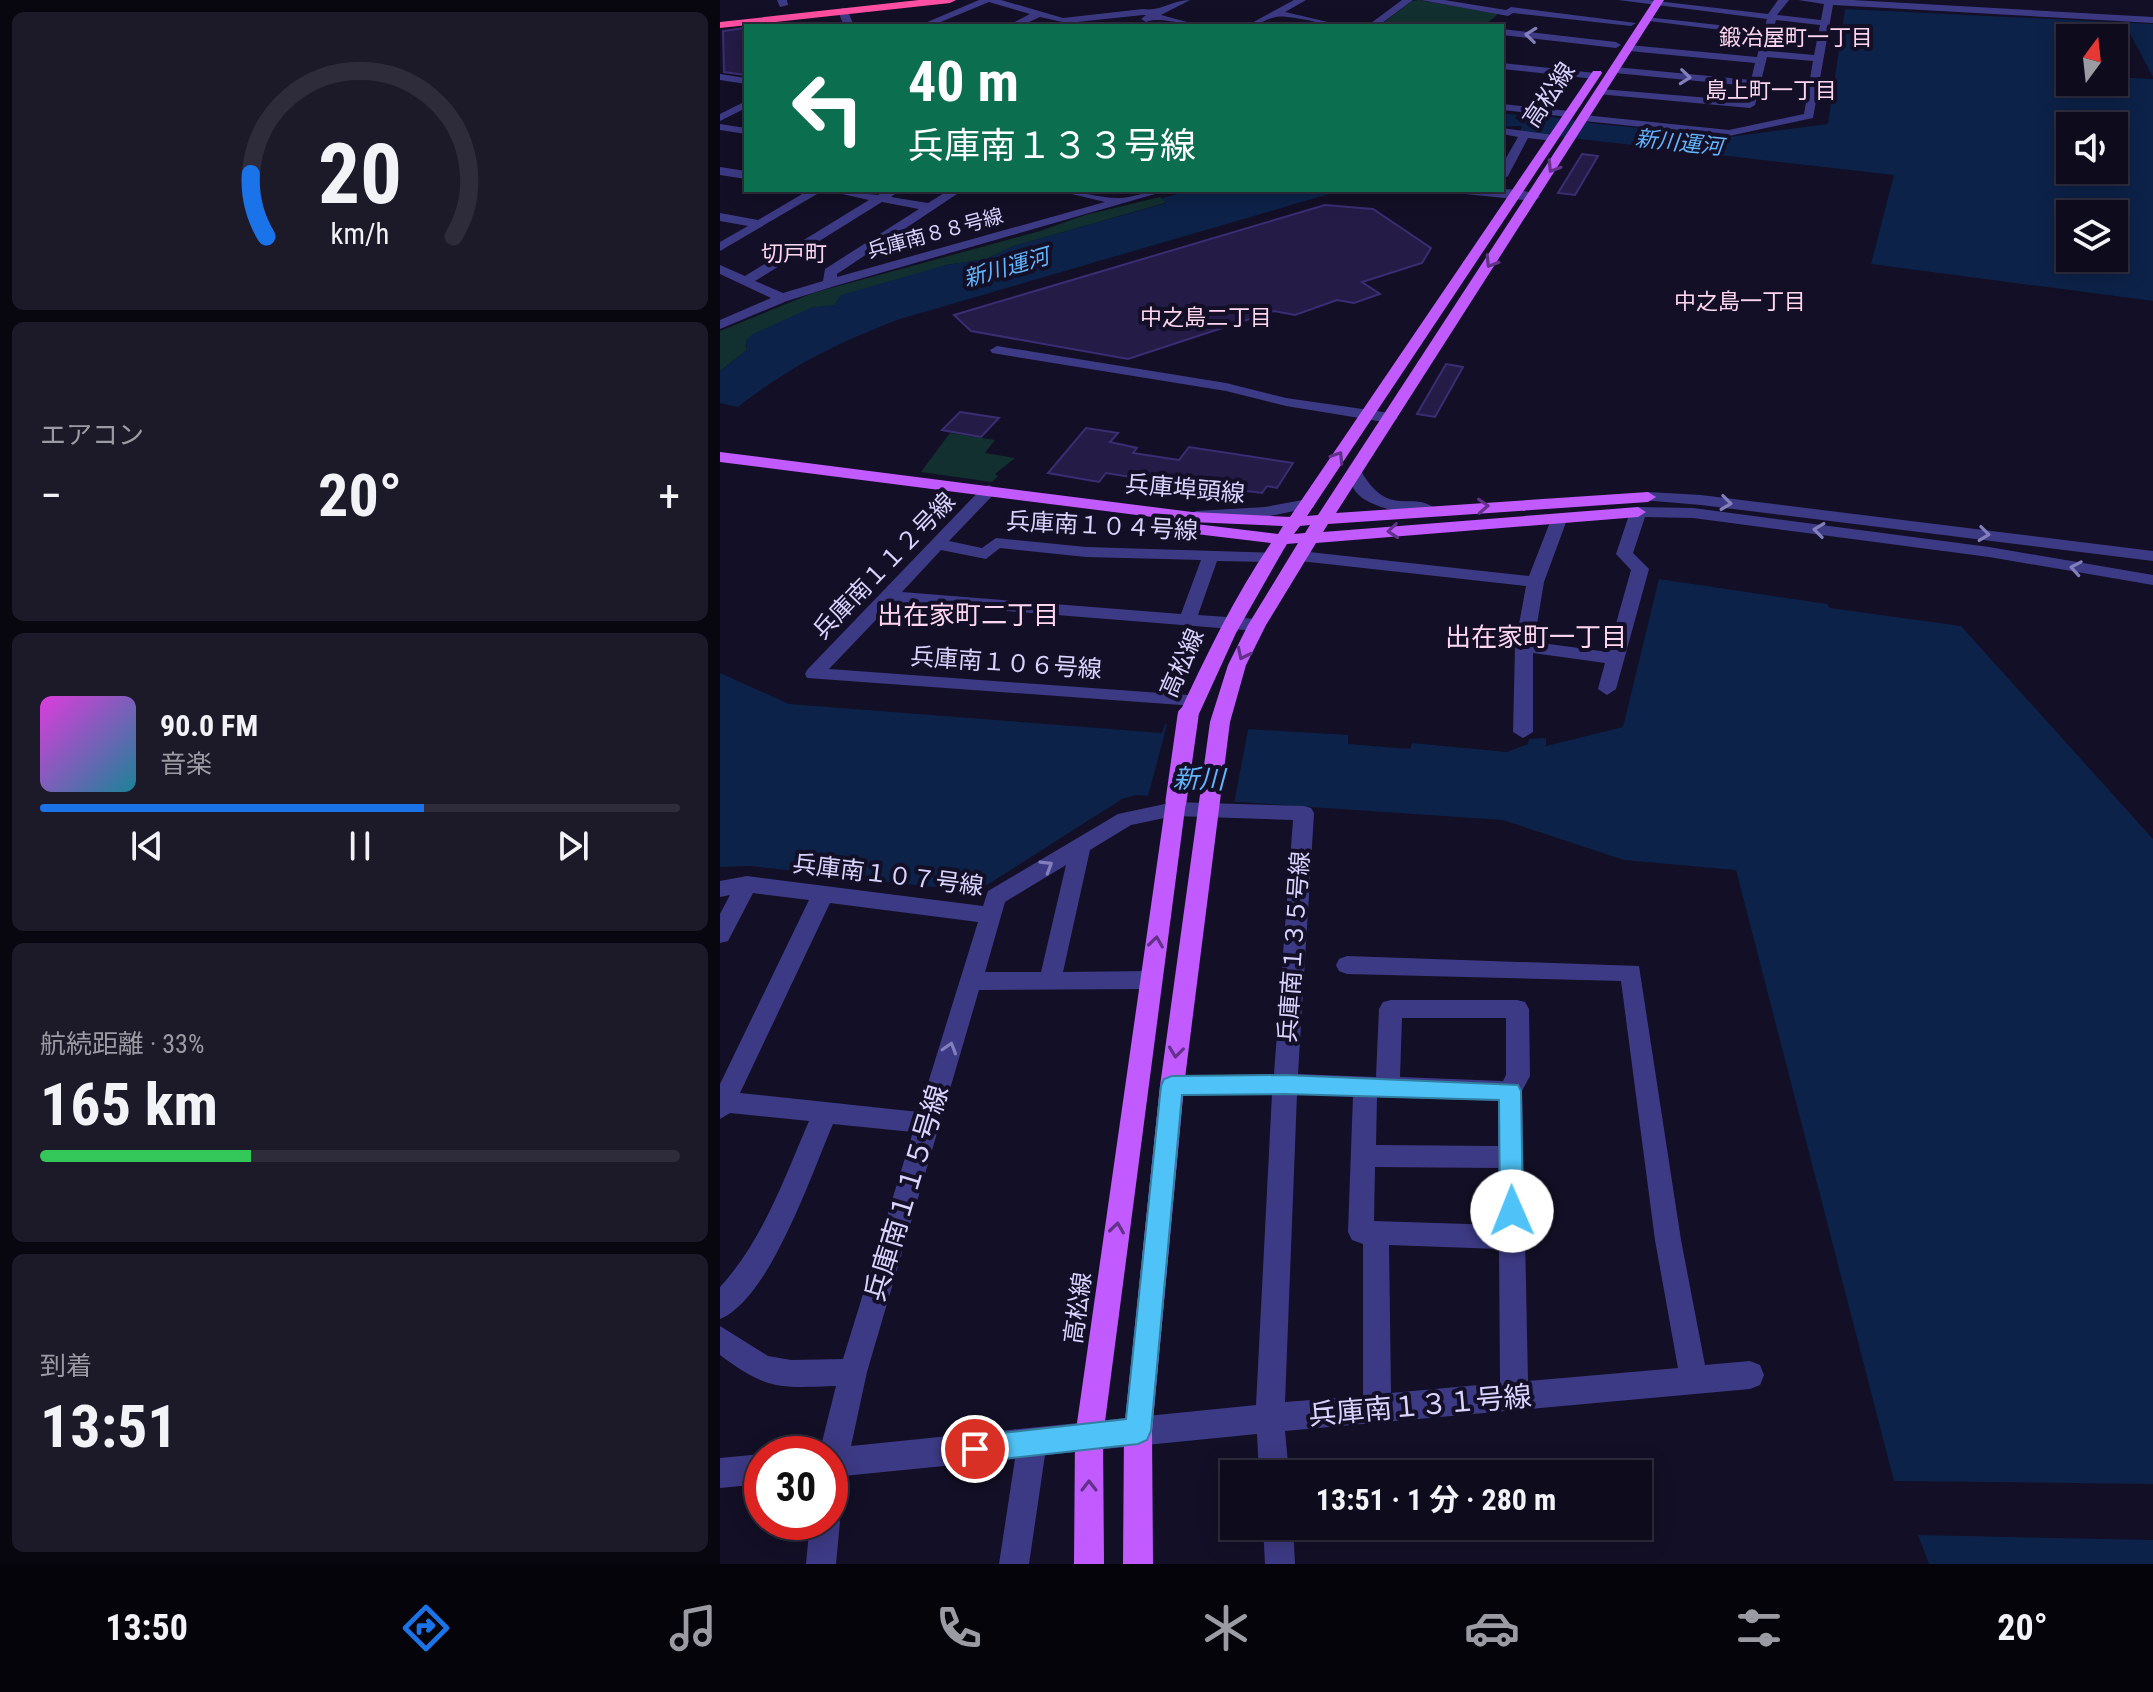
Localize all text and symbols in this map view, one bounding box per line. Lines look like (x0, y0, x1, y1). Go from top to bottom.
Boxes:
north arrow (2056, 24, 2128, 96)
map controls (2056, 24, 2128, 272)
district label: 鍛冶屋町一丁目 (1719, 25, 1873, 50)
one-way arrow (1524, 27, 1537, 44)
text: 40 m (908, 49, 1019, 115)
icon: left (776, 56, 880, 160)
street label: 高松線 (1517, 57, 1581, 133)
one-way arrow (1679, 69, 1692, 86)
district label: 島上町一丁目 (1705, 78, 1837, 103)
button: sound (2056, 112, 2128, 184)
text: 兵庫南１３３号線 (908, 125, 1196, 167)
water label: 新川運河 (1634, 125, 1728, 160)
text: 20 (318, 126, 402, 223)
one-way arrow (1547, 158, 1562, 173)
button: layers (2056, 200, 2128, 272)
street label: 兵庫南８８号線 (864, 203, 1006, 263)
text: km/h (331, 217, 389, 251)
district label: 切戸町 (761, 241, 827, 266)
water label: 新川運河 (960, 242, 1056, 292)
one-way arrow (1486, 253, 1501, 268)
district label: 中之島一丁目 (1674, 289, 1806, 314)
district label: 中之島二丁目 (1140, 305, 1272, 330)
text: エアコン (40, 420, 144, 450)
one-way arrow (1329, 452, 1344, 466)
text: 20° (318, 460, 402, 531)
text: − (40, 470, 62, 522)
text: + (658, 470, 680, 522)
street label: 兵庫埠頭線 (1124, 470, 1246, 508)
street label: 兵庫南１１２号線 (807, 487, 961, 645)
one-way arrow (1719, 494, 1733, 511)
one-way arrow (1477, 498, 1490, 515)
street label: 兵庫南１０４号線 (1005, 507, 1199, 545)
one-way arrow (1386, 522, 1399, 539)
one-way arrow (1812, 522, 1826, 539)
one-way arrow (1978, 526, 1991, 543)
one-way arrow (2069, 560, 2083, 577)
district label: 出在家町二丁目 (877, 600, 1059, 630)
district label: 出在家町一丁目 (1445, 622, 1627, 652)
street label: 高松線 (1155, 624, 1209, 702)
street label: 兵庫南１０６号線 (909, 642, 1103, 684)
one-way arrow (1237, 646, 1253, 661)
text: 90.0 FM (160, 708, 258, 743)
text: 音楽 (160, 749, 212, 779)
water label: 新川 (1173, 764, 1228, 795)
icon: previous (125, 824, 169, 868)
icon: pause (338, 824, 382, 868)
icon: next (551, 824, 595, 868)
street label: 兵庫南１０７号線 (791, 849, 985, 901)
street label: 兵庫南１３５号線 (1273, 850, 1315, 1044)
one-way arrow (1038, 860, 1053, 876)
one-way arrow (1147, 936, 1164, 949)
text: 航続距離 · 33% (40, 1029, 204, 1059)
one-way arrow (941, 1042, 957, 1055)
one-way arrow (1168, 1045, 1185, 1059)
text: 165 km (40, 1069, 218, 1140)
street label: 兵庫南１１５号線 (858, 1081, 955, 1305)
position arrow (1470, 1169, 1554, 1253)
one-way arrow (1108, 1221, 1125, 1235)
street label: 高松線 (1059, 1270, 1097, 1346)
text: 到着 (40, 1351, 92, 1381)
street label: 兵庫南１３１号線 (1307, 1379, 1533, 1432)
text: 13:51 (40, 1391, 178, 1462)
pin (941, 1415, 1009, 1483)
icon: arrive (953, 1427, 997, 1471)
speed limit sign: 30 (744, 1436, 848, 1540)
one-way arrow (1080, 1479, 1098, 1492)
text: 13:51 · 1 分 · 280 m (1316, 1482, 1556, 1517)
icon: directions (398, 1600, 454, 1656)
icon: music (665, 1600, 721, 1656)
icon: phone (931, 1600, 987, 1656)
icon: climate (1198, 1600, 1254, 1656)
icon: car (1464, 1600, 1520, 1656)
icon: filters (1731, 1600, 1787, 1656)
text: 13:50 (105, 1607, 188, 1649)
text: 20° (1997, 1607, 2048, 1649)

